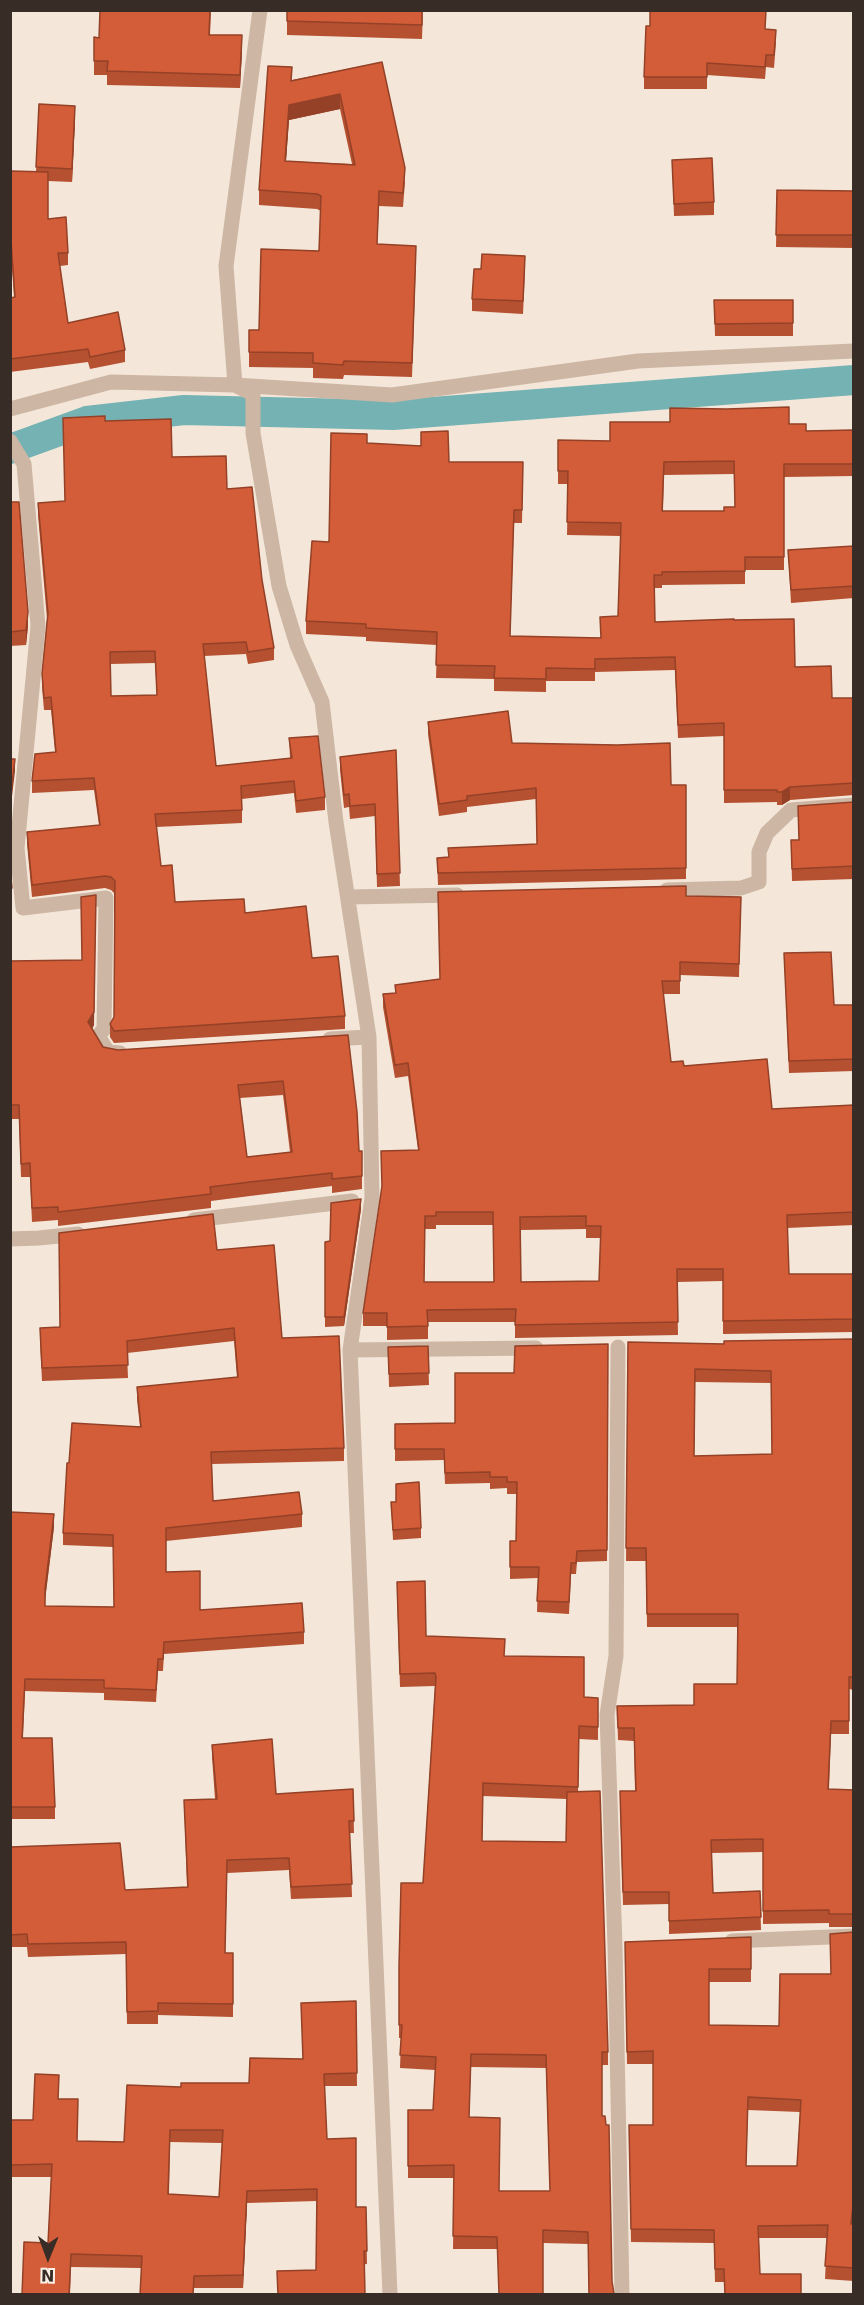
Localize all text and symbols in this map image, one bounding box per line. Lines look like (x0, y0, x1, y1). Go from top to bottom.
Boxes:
north arrow (18, 2227, 78, 2287)
text: N (41, 2266, 55, 2285)

